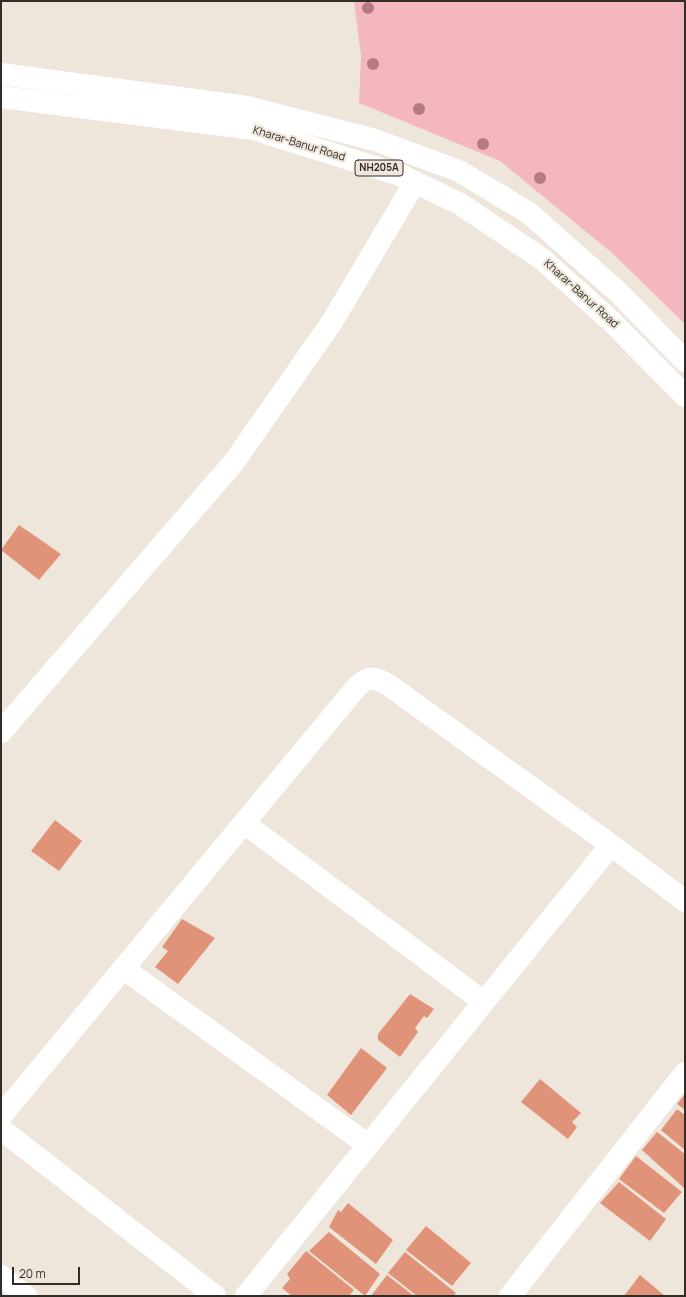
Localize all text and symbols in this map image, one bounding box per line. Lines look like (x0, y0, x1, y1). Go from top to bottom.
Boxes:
street label: Kharar-Banur Road (251, 124, 347, 164)
road number: NH205A (355, 160, 403, 176)
street label: Kharar-Banur Road (541, 257, 621, 331)
scale bar (14, 1259, 82, 1285)
text: 20 m (19, 1265, 46, 1282)

